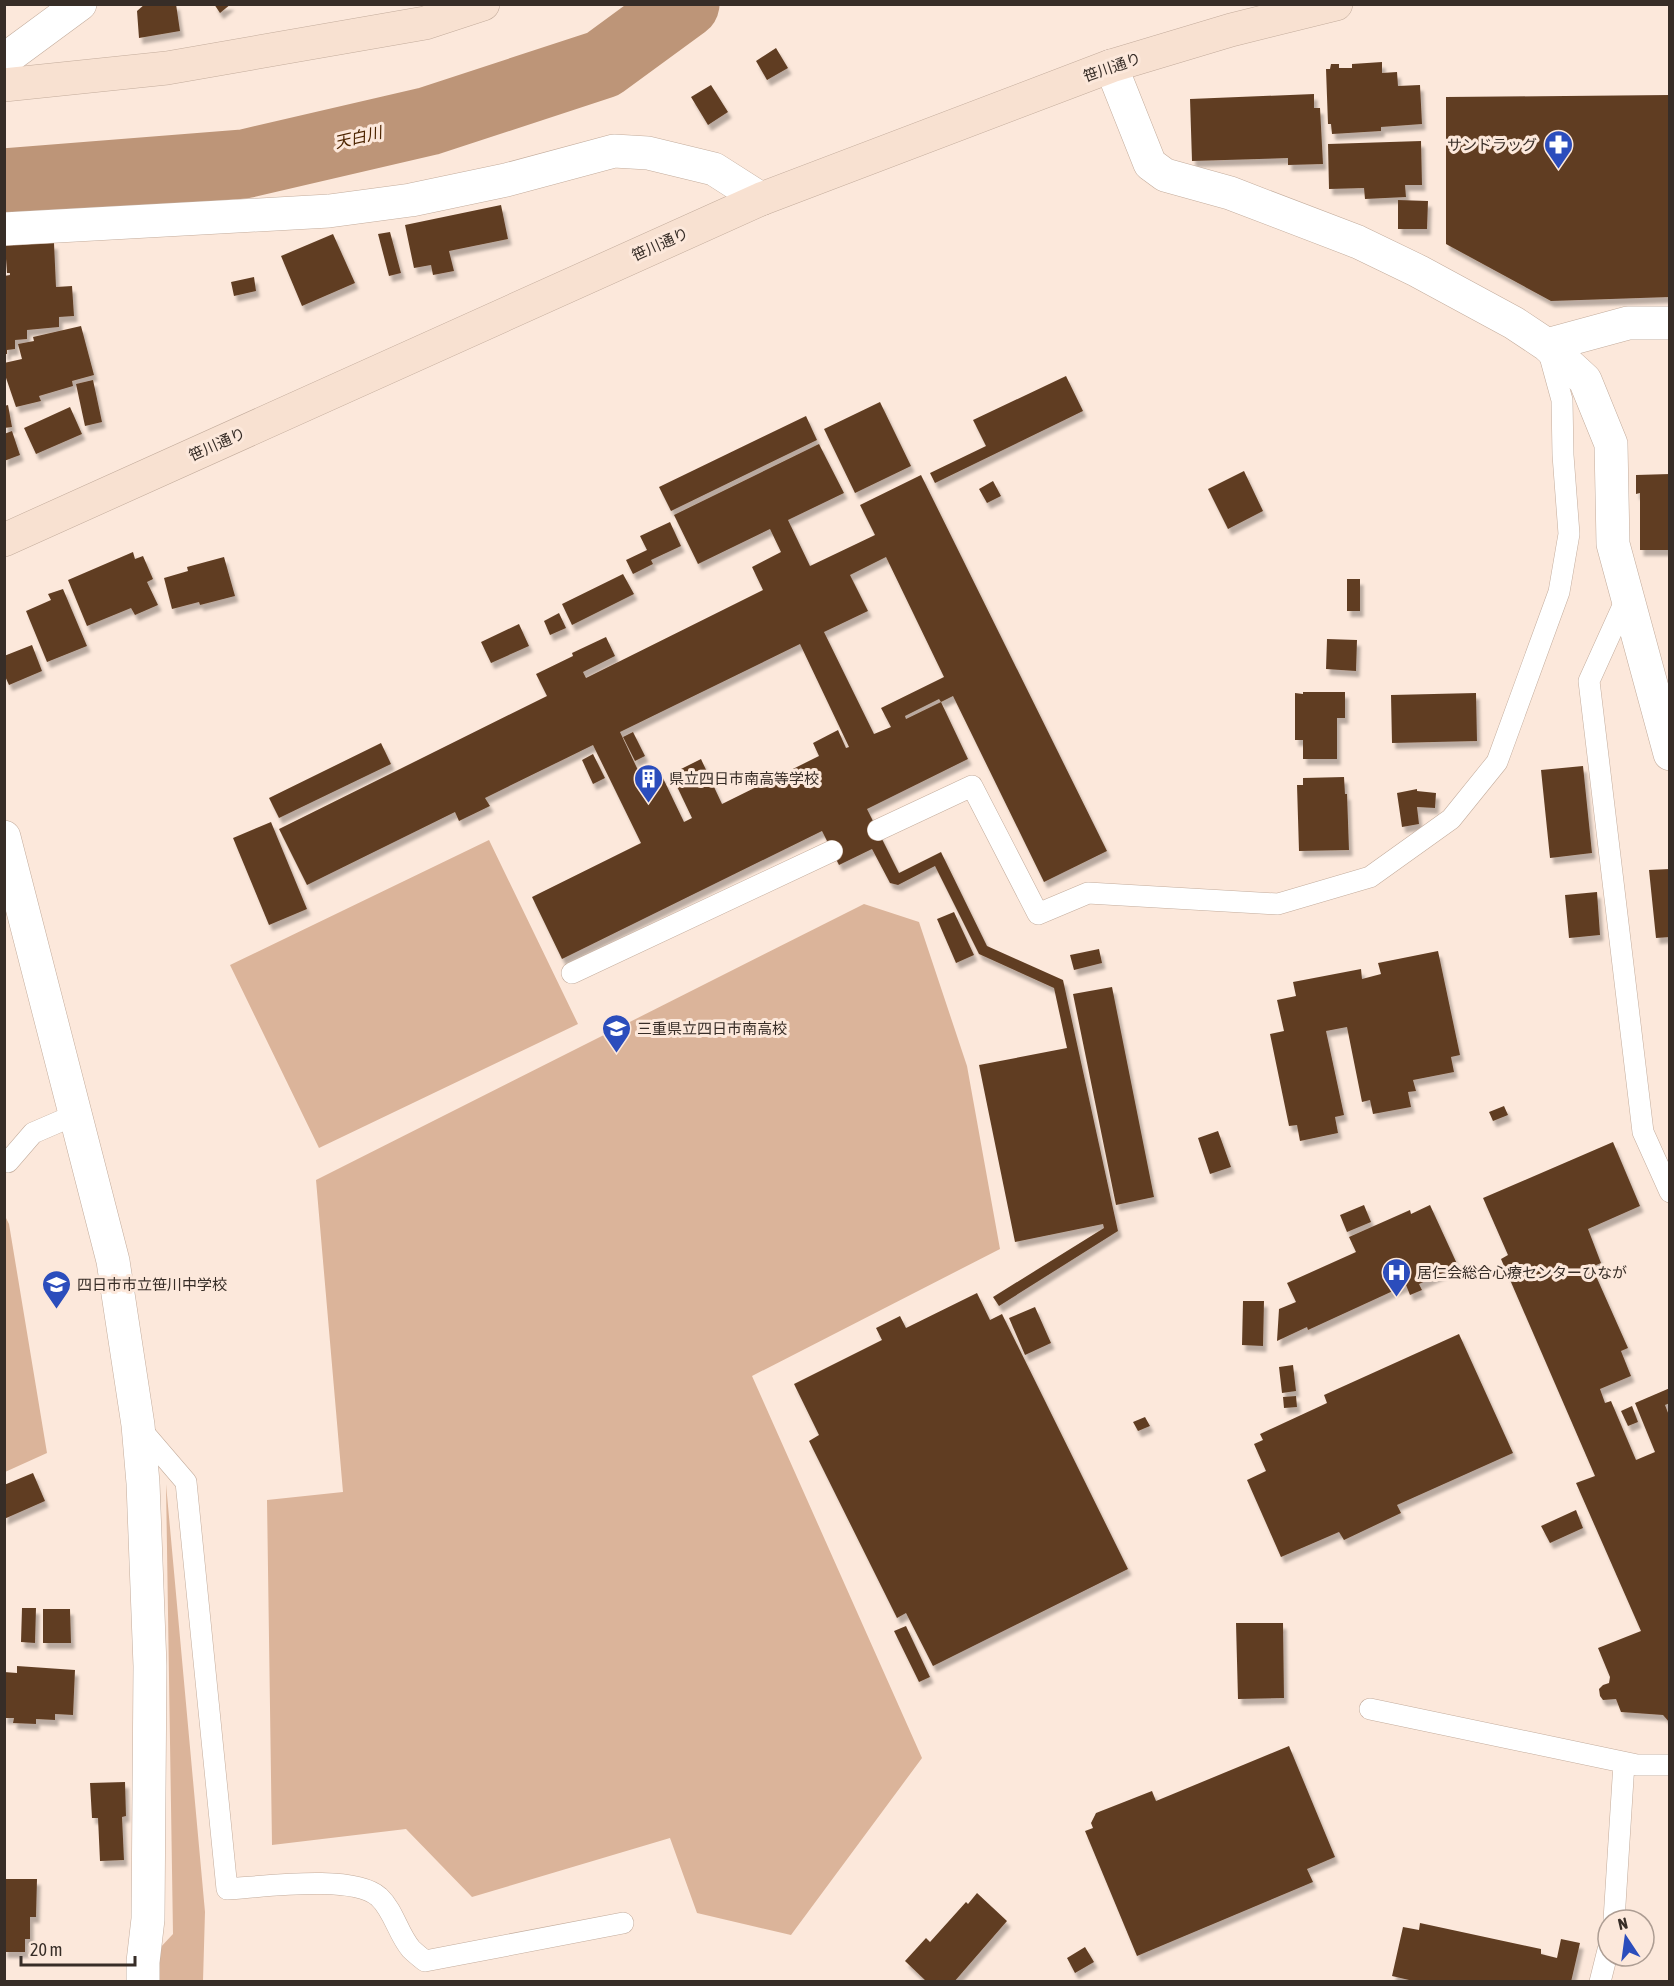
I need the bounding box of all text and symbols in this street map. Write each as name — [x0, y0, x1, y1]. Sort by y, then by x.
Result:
street label: 笹川通り — [1081, 49, 1143, 85]
water label: 天白川 — [333, 122, 385, 151]
pharmacy icon: サンドラッグ — [1542, 128, 1574, 170]
place label: サンドラッグ — [1447, 136, 1537, 153]
street label: 笹川通り — [629, 224, 691, 264]
street label: 笹川通り — [186, 424, 248, 464]
building icon: 県立四日市南高等学校 — [632, 762, 664, 804]
place label: 県立四日市南高等学校 — [669, 770, 819, 787]
school or university icon: 三重県立四日市南高校 — [600, 1012, 632, 1054]
place label: 三重県立四日市南高校 — [637, 1020, 787, 1037]
hospital icon: 居仁会総合心療センターひなが — [1380, 1256, 1412, 1298]
place label: 居仁会総合心療センターひなが — [1417, 1264, 1627, 1281]
school or university icon: 四日市市立笹川中学校 — [40, 1268, 72, 1310]
place label: 四日市市立笹川中学校 — [77, 1276, 227, 1293]
north arrow — [1596, 1908, 1656, 1968]
text: N — [1616, 1914, 1629, 1933]
scale bar — [21, 1929, 135, 1967]
text: 20 m — [30, 1939, 62, 1960]

